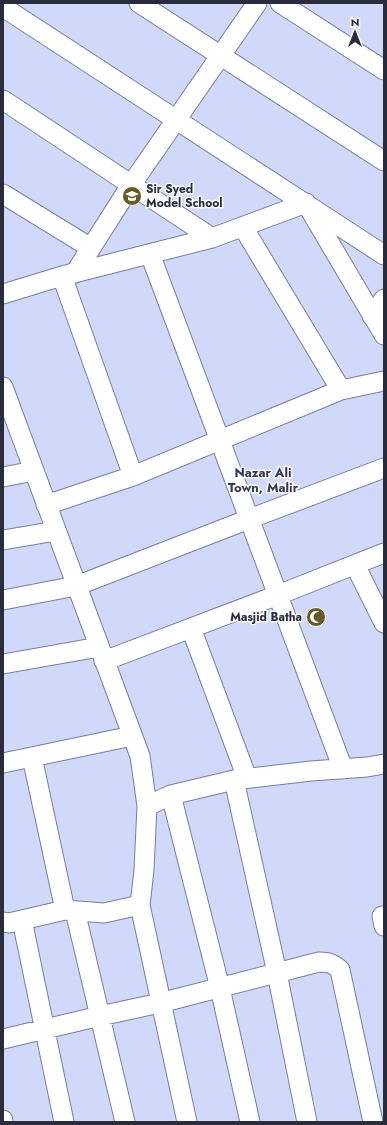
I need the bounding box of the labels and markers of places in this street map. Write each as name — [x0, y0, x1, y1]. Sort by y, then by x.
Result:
place label: Sir Syed Model School — [146, 180, 223, 212]
school or university icon: Sir Syed Model School — [121, 185, 143, 207]
mosque icon: Masjid Batha — [305, 606, 327, 628]
place label: Masjid Batha — [230, 608, 302, 626]

